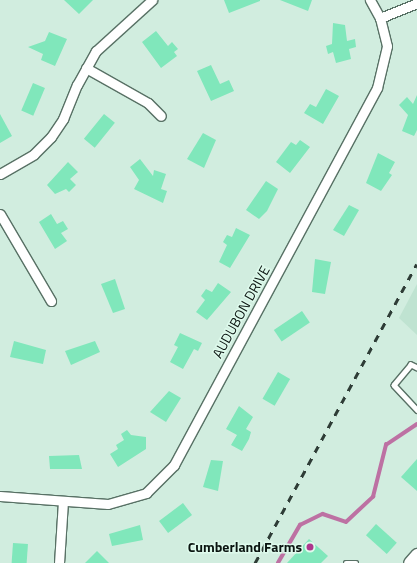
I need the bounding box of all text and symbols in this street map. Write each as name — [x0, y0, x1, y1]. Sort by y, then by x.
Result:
street label: AUDUBON DRIVE — [209, 263, 273, 361]
place label: Cumberland Farms — [188, 539, 302, 555]
marker: Cumberland Farms — [305, 542, 315, 552]

